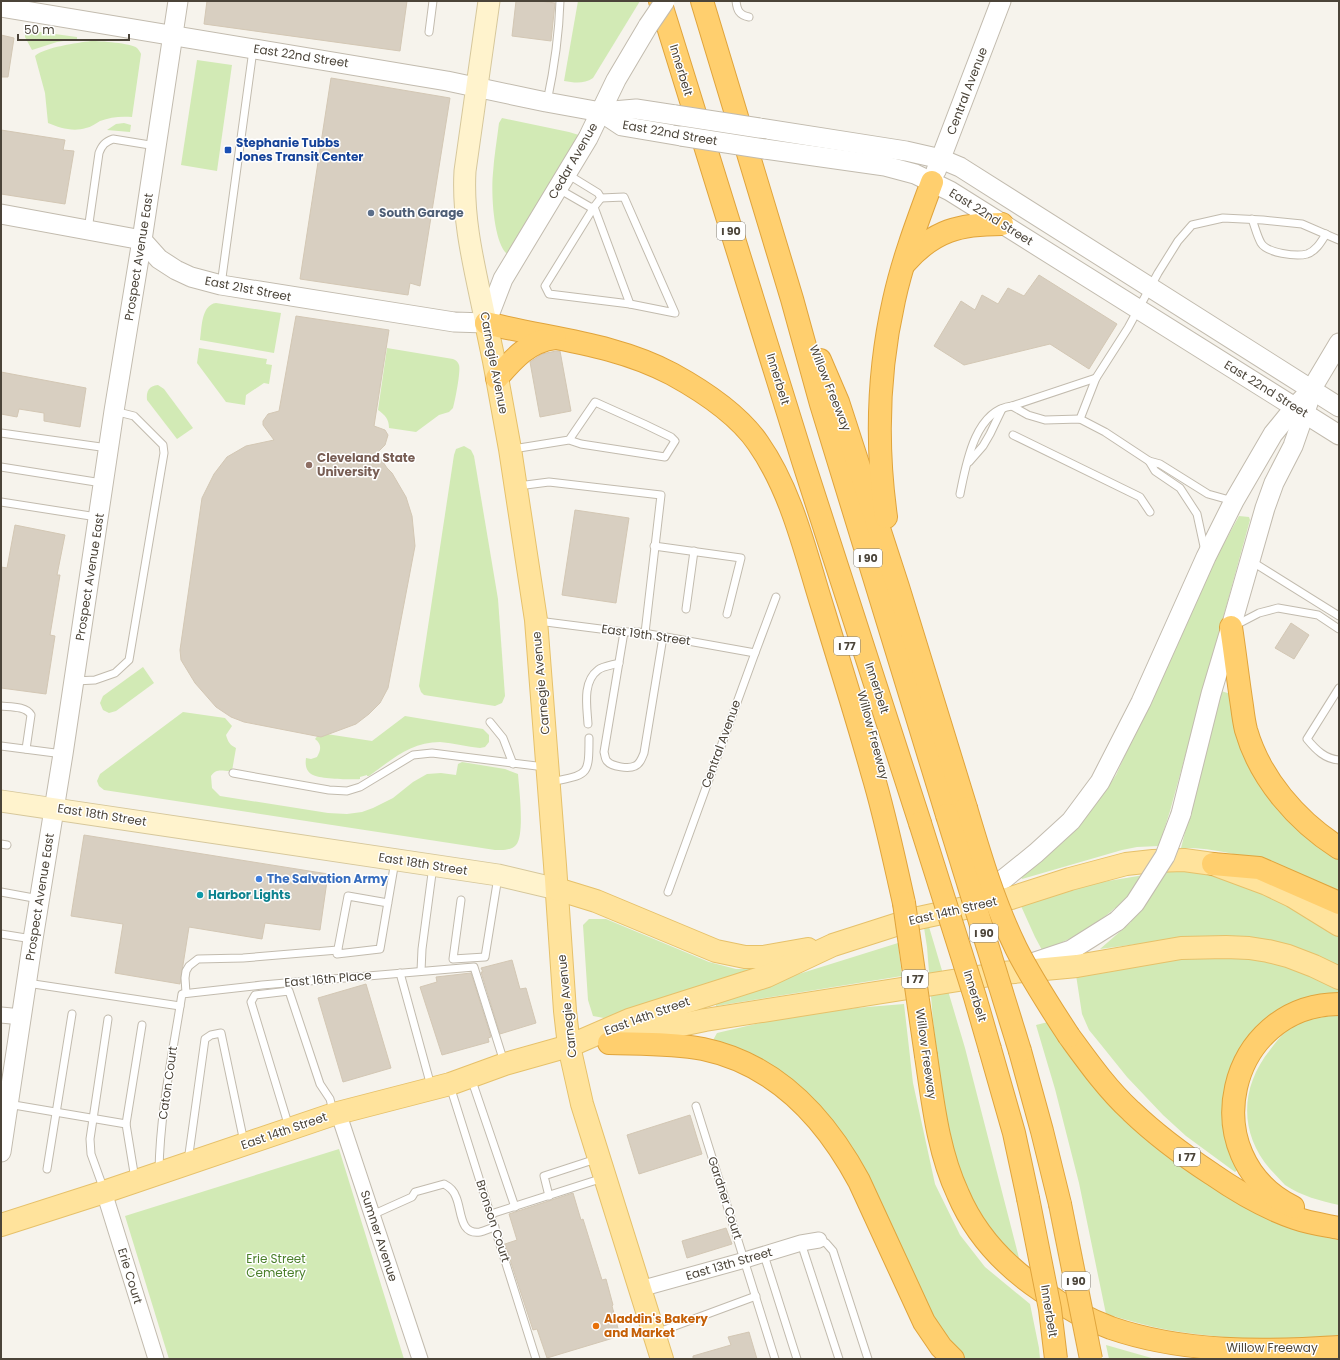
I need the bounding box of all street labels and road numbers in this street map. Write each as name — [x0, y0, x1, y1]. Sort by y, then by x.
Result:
street label: East 22nd Street — [252, 40, 350, 71]
street label: Innerbelt — [666, 42, 697, 98]
street label: Central Avenue — [942, 45, 991, 137]
street label: East 22nd Street — [621, 116, 719, 149]
street label: Cedar Avenue — [544, 119, 601, 202]
street label: East 22nd Street — [946, 184, 1036, 249]
street label: Prospect Avenue East — [120, 192, 157, 322]
road number: I 90 — [717, 222, 745, 240]
street label: East 21st Street — [203, 272, 293, 305]
street label: Carnegie Avenue — [476, 310, 513, 415]
street label: Willow Freeway — [805, 342, 856, 434]
street label: Innerbelt — [763, 351, 794, 407]
street label: East 22nd Street — [1221, 356, 1311, 421]
street label: Prospect Avenue East — [71, 512, 108, 642]
road number: I 90 — [854, 549, 882, 567]
street label: East 19th Street — [600, 620, 692, 649]
street label: Carnegie Avenue — [528, 631, 553, 735]
road number: I 77 — [834, 637, 860, 655]
street label: Innerbelt — [861, 660, 894, 716]
street label: Willow Freeway — [853, 689, 894, 781]
street label: Central Avenue — [697, 697, 744, 790]
street label: East 18th Street — [56, 799, 148, 830]
street label: Prospect Avenue East — [21, 832, 58, 962]
street label: East 18th Street — [377, 848, 469, 879]
street label: East 14th Street — [907, 892, 999, 929]
road number: I 90 — [970, 924, 998, 942]
street label: Carnegie Avenue — [553, 954, 580, 1059]
street label: East 16th Place — [284, 966, 372, 991]
street label: Innerbelt — [960, 968, 991, 1024]
road number: I 77 — [902, 970, 928, 988]
street label: East 14th Street — [602, 992, 692, 1039]
street label: Willow Freeway — [912, 1007, 941, 1101]
street label: Caton Court — [154, 1045, 181, 1121]
street label: East 14th Street — [239, 1108, 329, 1153]
road number: I 77 — [1174, 1148, 1200, 1166]
street label: Gardner Court — [704, 1154, 747, 1242]
street label: Bronson Court — [472, 1178, 515, 1264]
street label: Sumner Avenue — [357, 1188, 402, 1284]
street label: East 13th Street — [684, 1243, 774, 1284]
street label: Erie Court — [114, 1246, 147, 1306]
road number: I 90 — [1062, 1272, 1090, 1290]
street label: Innerbelt — [1037, 1283, 1062, 1338]
street label: Willow Freeway — [1226, 1339, 1318, 1356]

